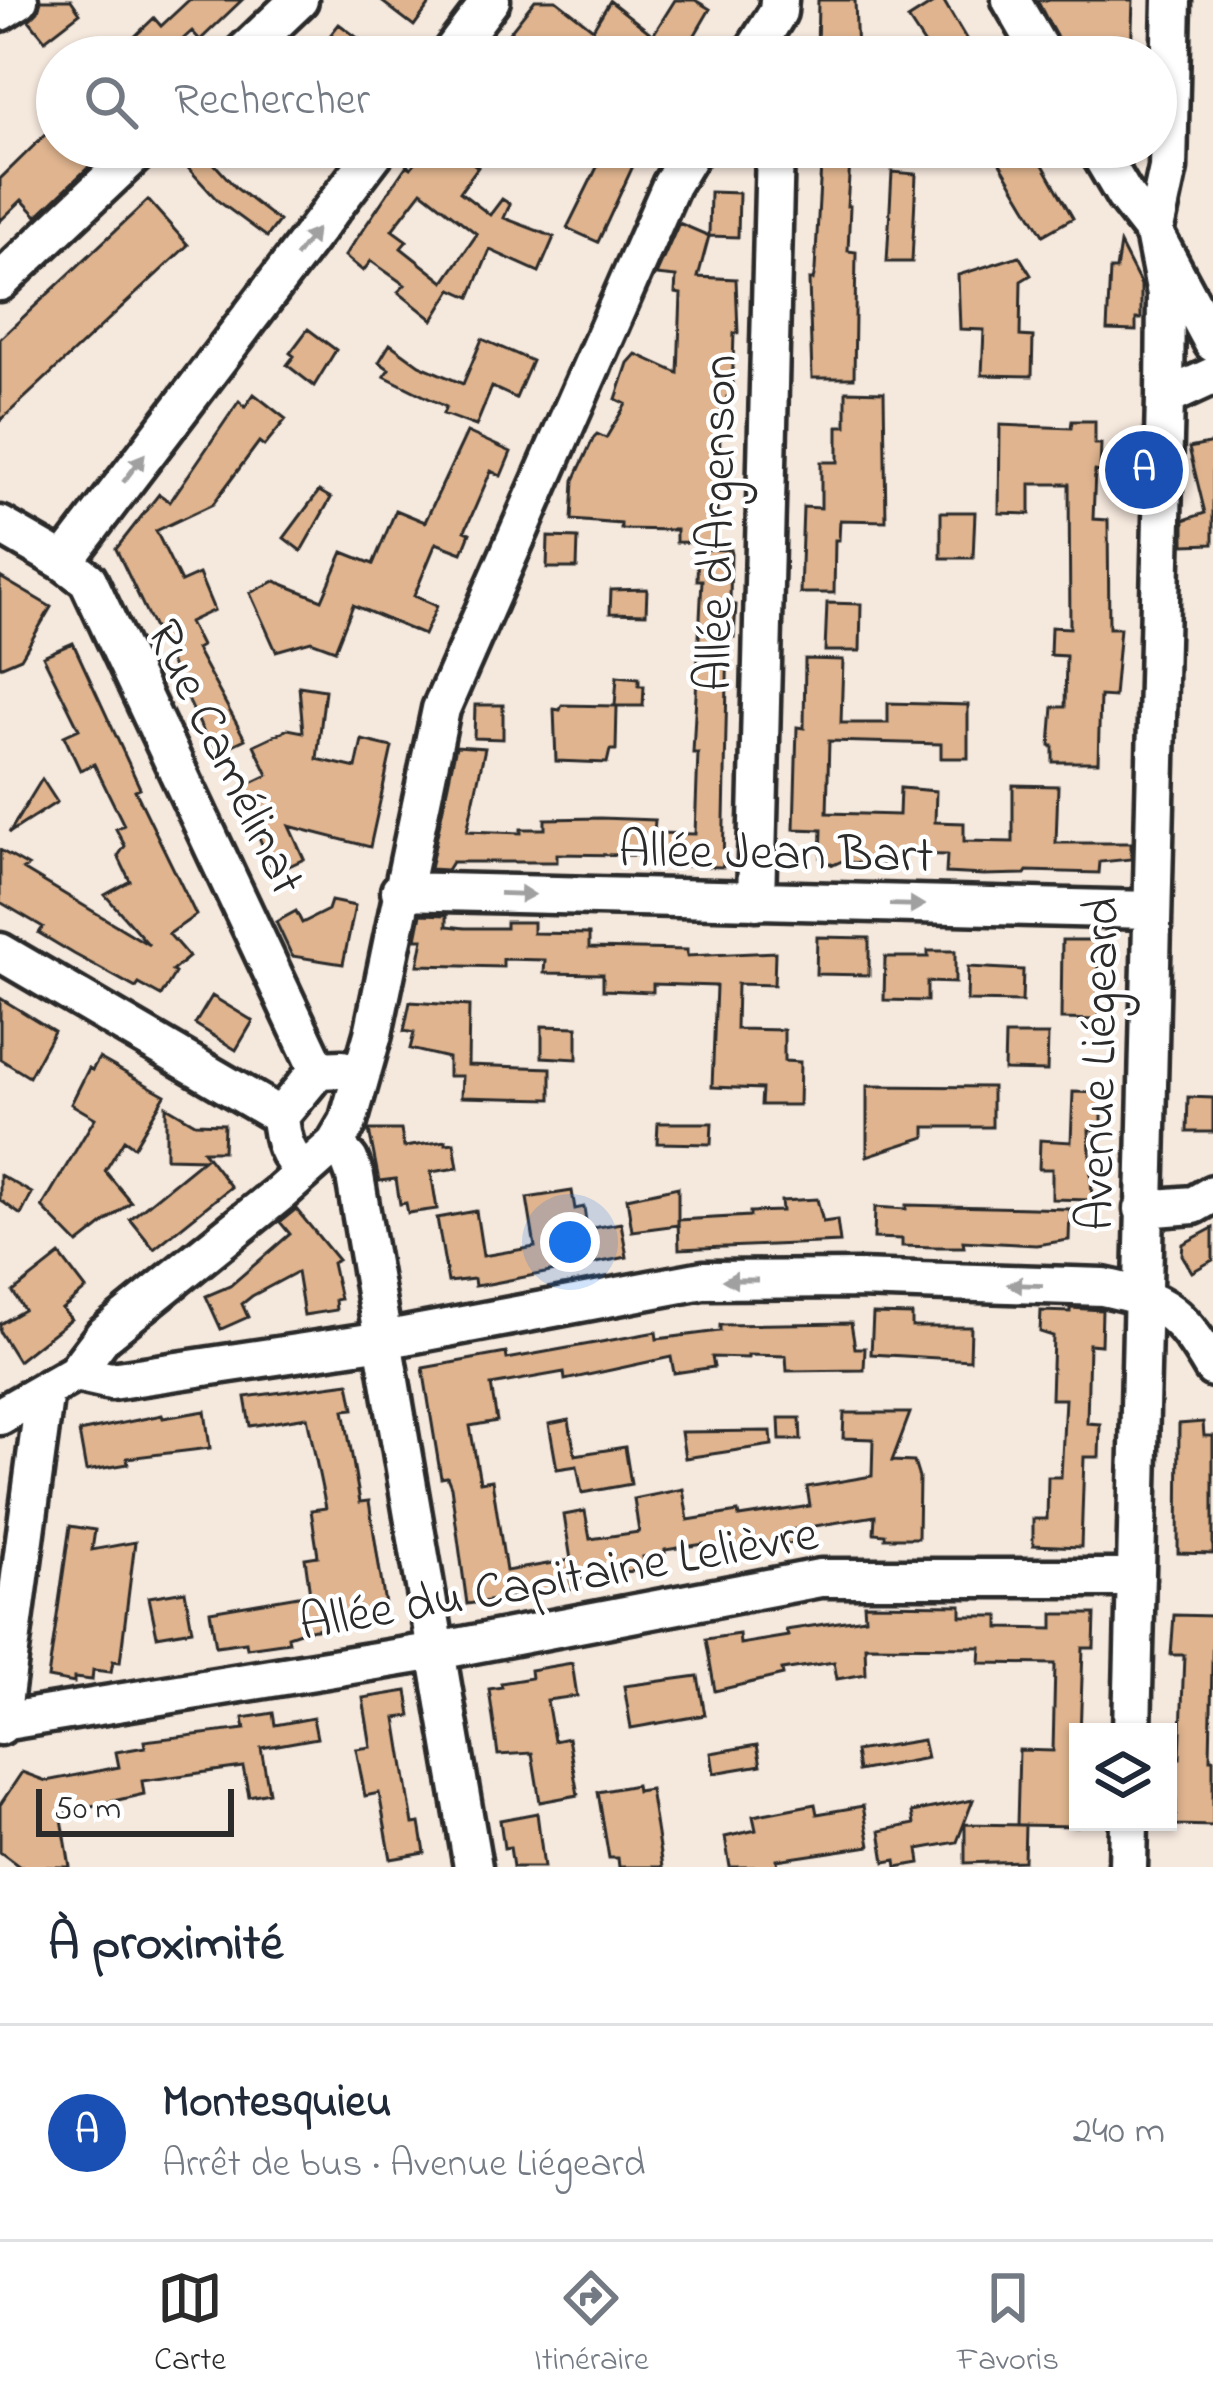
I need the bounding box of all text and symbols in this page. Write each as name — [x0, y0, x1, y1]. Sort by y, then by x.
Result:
search box — [36, 36, 1177, 168]
icon: search — [78, 69, 144, 135]
text: Rechercher — [174, 69, 370, 135]
one-way arrow — [293, 228, 317, 259]
street label: Allée d'Argenson — [679, 354, 760, 692]
pin: A — [1105, 425, 1183, 515]
one-way arrow — [121, 452, 146, 484]
street label: Rue Camélinat — [124, 608, 322, 909]
street label: Allée Jean Bart — [618, 815, 934, 896]
one-way arrow — [499, 885, 537, 904]
one-way arrow — [889, 895, 927, 914]
street label: Avenue Liégeard — [1061, 896, 1142, 1232]
your location — [540, 1212, 600, 1272]
one-way arrow — [720, 1270, 758, 1290]
one-way arrow — [1005, 1275, 1043, 1294]
street label: Allée du Capitaine Lelièvre — [294, 1499, 824, 1664]
map controls — [1069, 1723, 1177, 1831]
button: layers — [1069, 1723, 1177, 1831]
scale bar — [36, 1783, 234, 1836]
text: 50 m — [54, 1786, 121, 1834]
text: À proximité — [48, 1908, 283, 1983]
text: Montesquieu — [162, 2071, 391, 2137]
text: A — [75, 2104, 99, 2161]
text: 240 m — [1073, 2104, 1165, 2161]
text: Arrêt de bus · Avenue Liégeard — [162, 2137, 645, 2194]
tab: Carte — [154, 2265, 226, 2385]
tab: Itinéraire — [534, 2265, 649, 2385]
tab: Favoris — [957, 2265, 1059, 2385]

